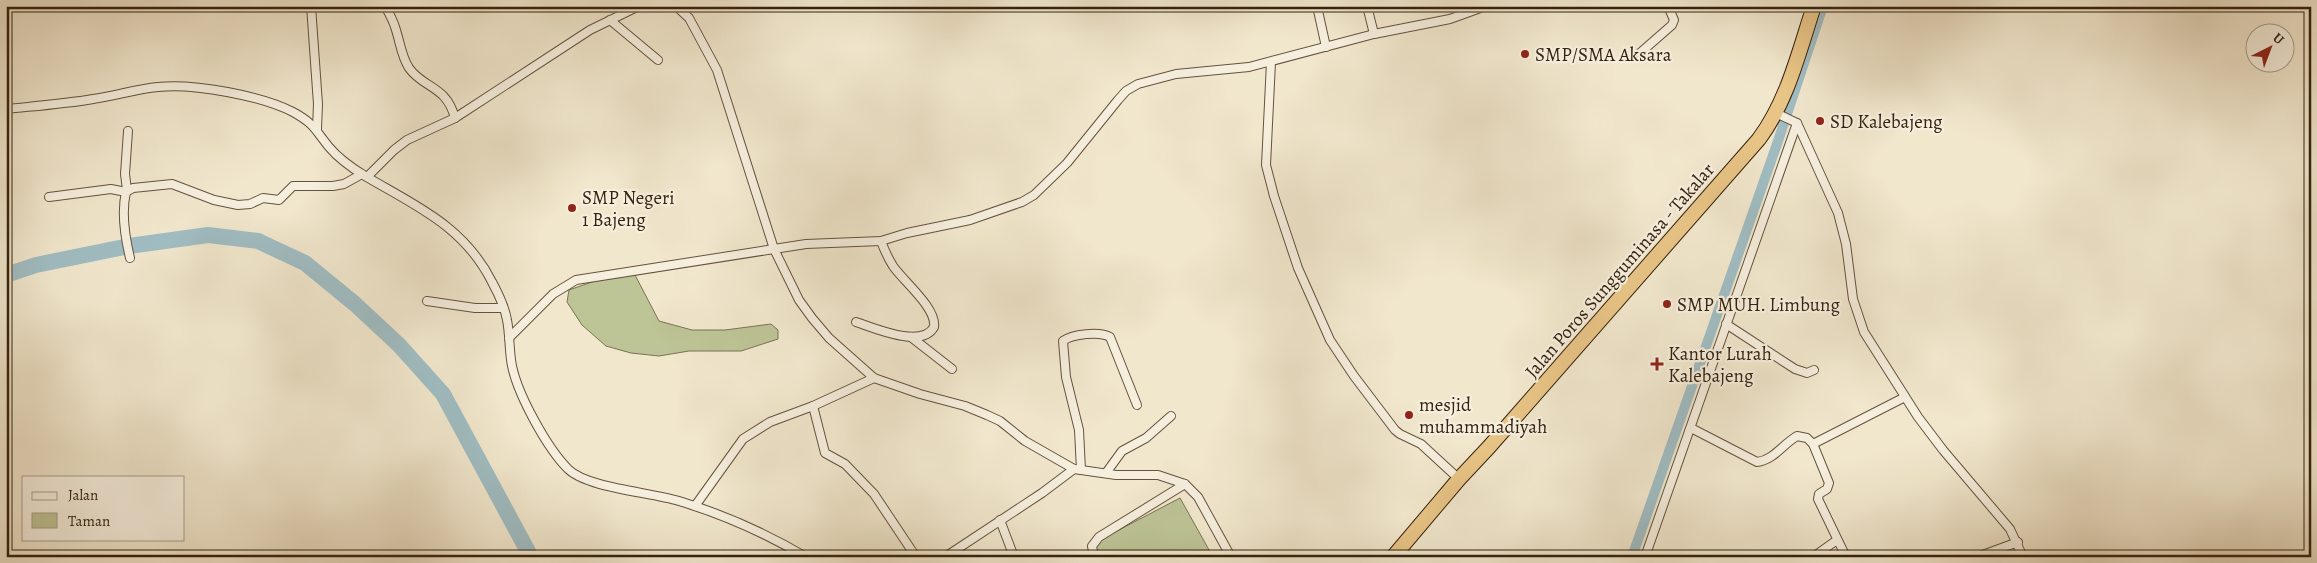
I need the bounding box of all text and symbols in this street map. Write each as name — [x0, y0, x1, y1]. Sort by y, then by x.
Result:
north arrow — [2244, 22, 2294, 72]
text: U — [2269, 29, 2288, 49]
place label: SMP/SMA Aksara — [1535, 42, 1672, 68]
marker: SMP/SMA Aksara — [1519, 48, 1531, 60]
place label: SD Kalebajeng — [1830, 109, 1943, 135]
marker: SD Kalebajeng — [1814, 115, 1826, 127]
street label: Jalan Poros Sungguminasa - Takalar — [1519, 158, 1720, 384]
place label: SMP Negeri 1 Bajeng — [582, 185, 675, 233]
marker: SMP Negeri 1 Bajeng — [566, 202, 578, 214]
place label: SMP MUH. Limbung — [1677, 292, 1841, 318]
marker: SMP MUH. Limbung — [1661, 298, 1673, 310]
place label: Kantor Lurah Kalebajeng — [1668, 341, 1772, 389]
marker: Kantor Lurah Kalebajeng — [1650, 357, 1664, 371]
place label: mesjid muhammadiyah — [1419, 392, 1547, 440]
marker: mesjid muhammadiyah — [1403, 409, 1415, 421]
legend — [22, 476, 185, 540]
text: Jalan — [68, 485, 98, 505]
text: Taman — [68, 511, 110, 531]

